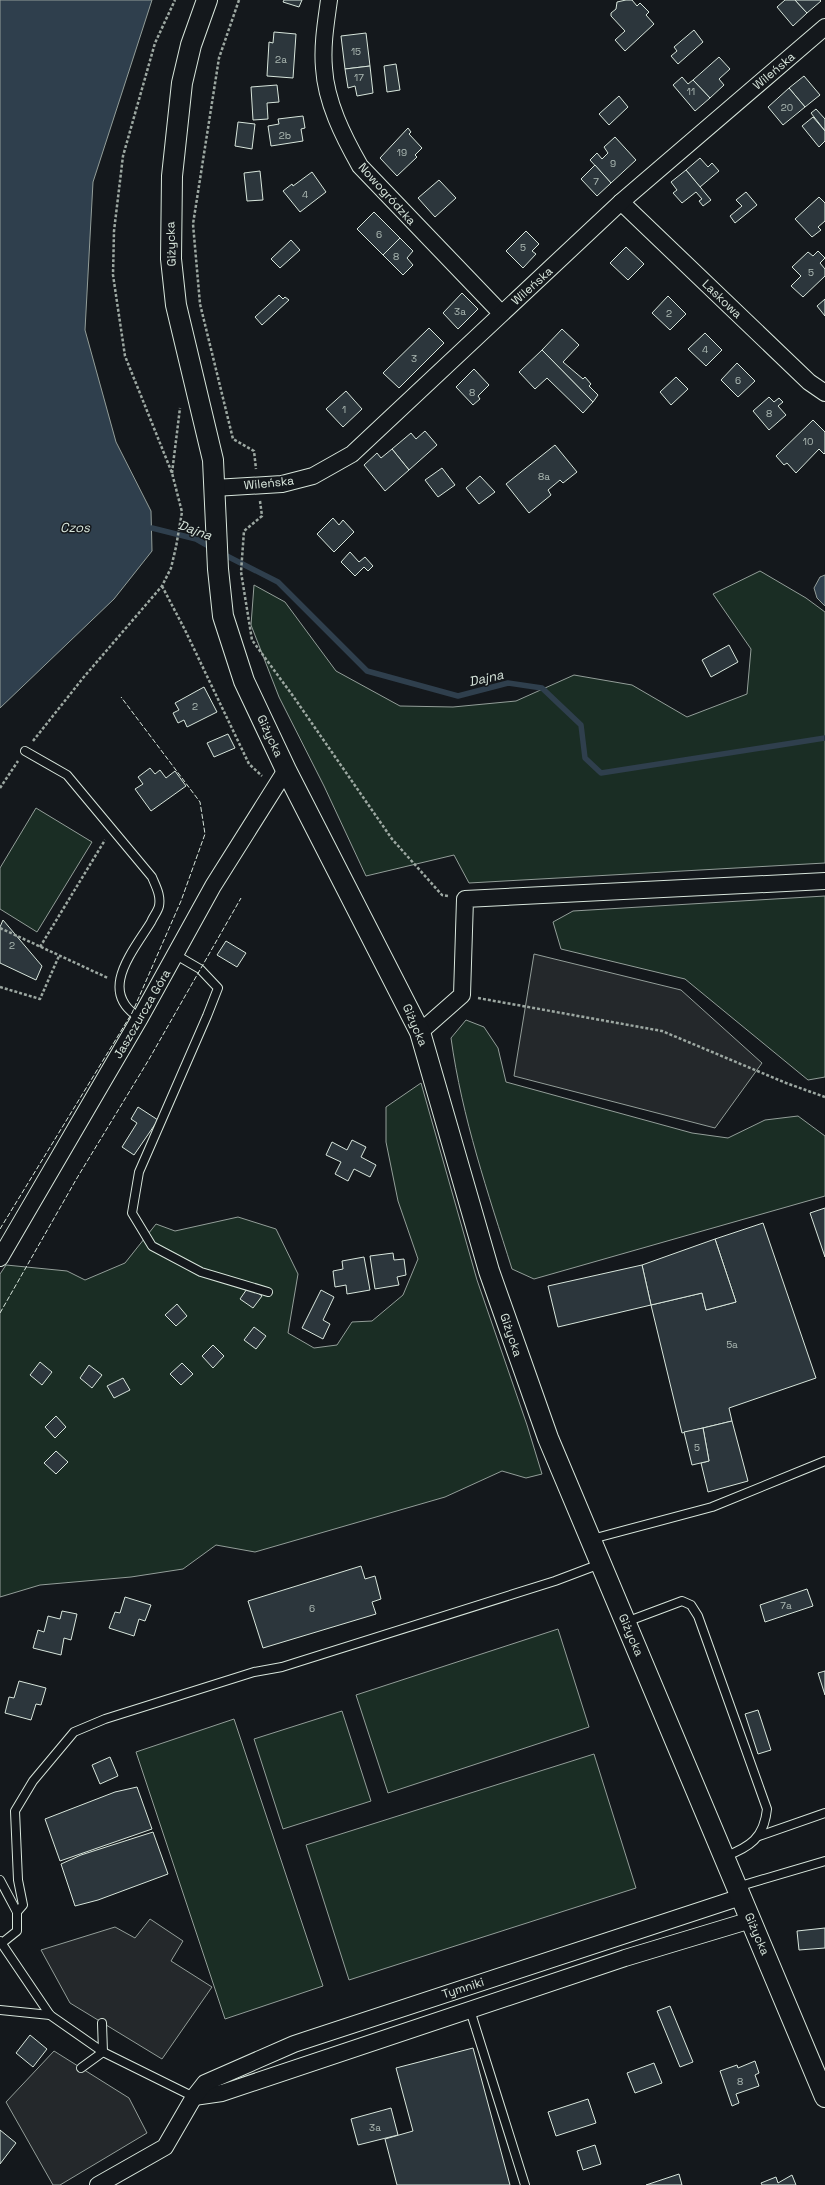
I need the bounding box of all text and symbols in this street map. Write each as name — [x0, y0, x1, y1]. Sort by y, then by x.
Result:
house number: 15 — [351, 45, 361, 58]
street label: Wileńska — [750, 49, 799, 93]
house number: 2a — [275, 53, 287, 66]
house number: 17 — [354, 71, 364, 84]
house number: 11 — [687, 85, 695, 98]
house number: 20 — [781, 101, 793, 114]
house number: 2b — [279, 129, 291, 142]
house number: 19 — [397, 146, 407, 159]
house number: 9 — [610, 157, 616, 170]
street label: Nowogródzka — [355, 159, 419, 229]
house number: 7 — [593, 175, 599, 188]
house number: 4 — [302, 188, 308, 201]
street label: Giżycka — [162, 221, 180, 267]
house number: 6 — [376, 228, 382, 241]
house number: 5 — [520, 241, 526, 254]
house number: 8 — [393, 250, 399, 263]
street label: Wileńska — [508, 263, 556, 309]
house number: 5 — [808, 266, 814, 279]
street label: Laskowa — [699, 276, 745, 322]
house number: 3a — [454, 305, 466, 318]
house number: 2 — [666, 307, 672, 320]
house number: 4 — [702, 343, 708, 356]
house number: 3 — [411, 352, 417, 365]
house number: 6 — [735, 374, 741, 387]
house number: 8 — [469, 386, 475, 399]
house number: 1 — [342, 403, 346, 416]
house number: 8 — [766, 407, 772, 420]
house number: 10 — [803, 435, 813, 448]
house number: 8a — [538, 470, 550, 483]
street label: Wileńska — [243, 472, 295, 494]
water label: Dajna — [176, 516, 215, 544]
water label: Czos — [60, 519, 91, 536]
water label: Dajna — [467, 666, 505, 690]
house number: 2 — [192, 700, 198, 713]
street label: Giżycka — [253, 712, 287, 760]
house number: 2 — [9, 939, 15, 952]
street label: Jaszczurcza Góra — [110, 966, 174, 1062]
street label: Giżycka — [399, 1001, 431, 1049]
street label: Giżycka — [496, 1311, 526, 1359]
house number: 5a — [726, 1338, 738, 1351]
house number: 5 — [694, 1441, 700, 1454]
house number: 7a — [780, 1599, 792, 1612]
house number: 6 — [309, 1602, 315, 1615]
street label: Giżycka — [615, 1611, 647, 1659]
street label: Giżycka — [741, 1910, 773, 1958]
street label: Tymniki — [440, 1974, 486, 2002]
house number: 8 — [737, 2075, 743, 2088]
house number: 3a — [369, 2121, 381, 2134]

